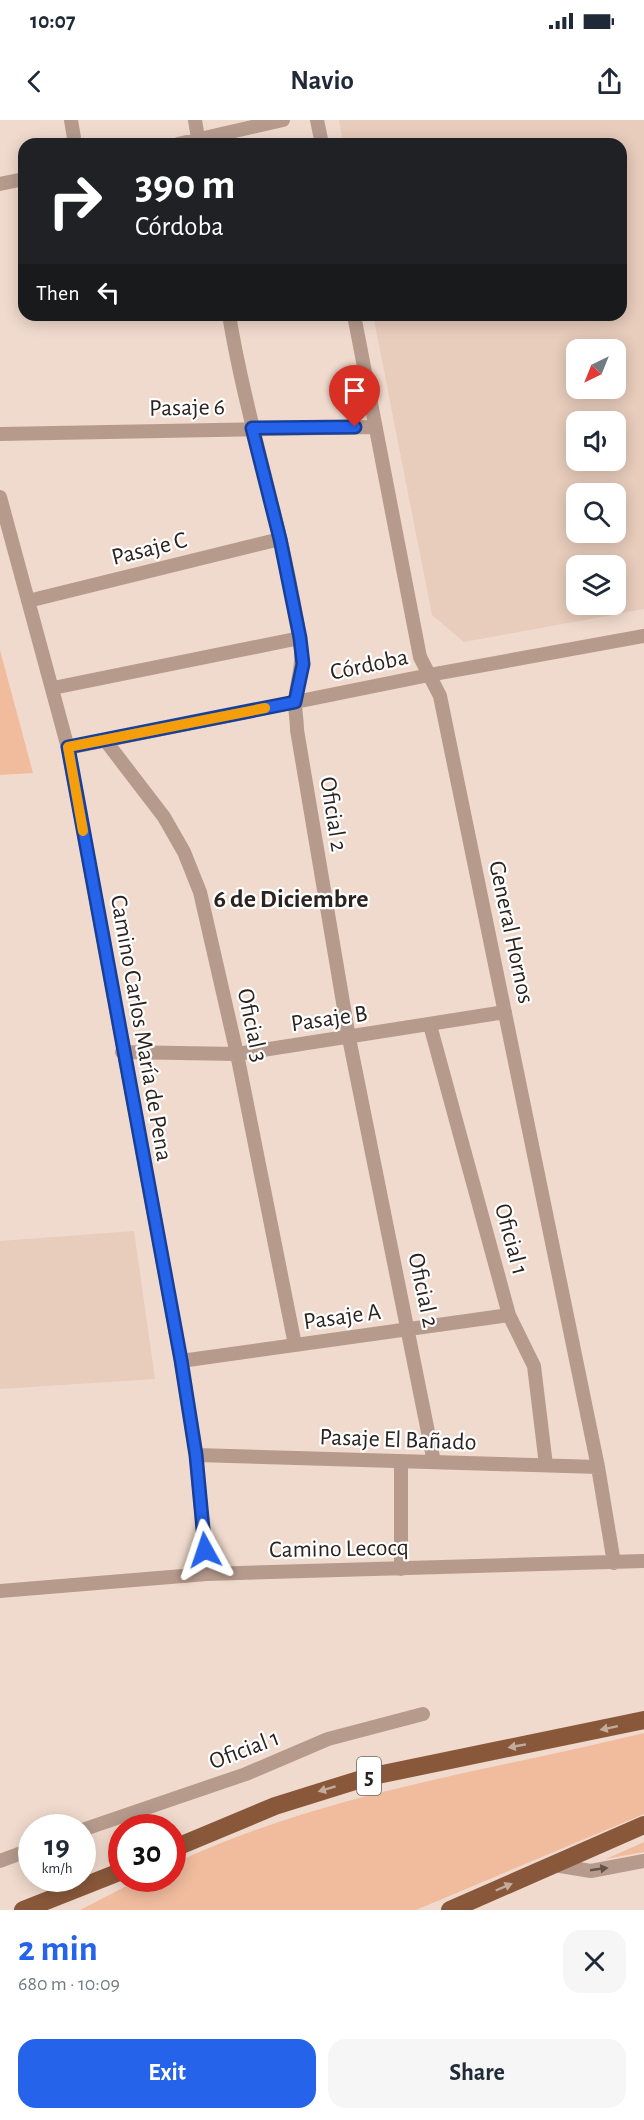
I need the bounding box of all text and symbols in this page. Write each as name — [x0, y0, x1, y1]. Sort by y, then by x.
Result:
text: 10:07 — [30, 10, 75, 32]
icon: back — [18, 65, 51, 98]
icon: share — [593, 65, 626, 98]
text: Navio — [290, 67, 354, 94]
icon: right — [36, 162, 114, 240]
text: 390 m — [135, 164, 236, 206]
text: Córdoba — [135, 213, 224, 240]
icon: left — [92, 276, 125, 309]
text: Then — [36, 282, 80, 304]
north arrow — [566, 339, 626, 399]
map controls — [566, 339, 626, 615]
pin — [329, 365, 380, 427]
icon: arrive — [338, 374, 371, 407]
street label: Pasaje 6 — [149, 395, 225, 421]
button: sound — [566, 411, 626, 471]
button: search — [566, 483, 626, 543]
street label: Pasaje C — [109, 528, 189, 570]
button: layers — [566, 555, 626, 615]
street label: Córdoba — [328, 645, 410, 685]
street label: Oficial 2 — [315, 775, 351, 853]
street label: General Hornos — [484, 859, 538, 1006]
district label: 6 de Diciembre — [214, 886, 369, 912]
street label: Camino Carlos María de Pena — [106, 893, 176, 1163]
street label: Oficial 3 — [233, 986, 272, 1064]
street label: Pasaje B — [289, 1002, 369, 1036]
street label: Oficial 1 — [490, 1201, 532, 1278]
street label: Oficial 2 — [403, 1251, 443, 1330]
street label: Pasaje A — [302, 1300, 383, 1334]
street label: Pasaje El Bañado — [319, 1425, 477, 1455]
position arrow — [173, 1518, 237, 1582]
street label: Camino Lecocq — [269, 1536, 409, 1562]
one-way arrow — [600, 1724, 619, 1734]
street label: Oficial 1 — [206, 1726, 283, 1774]
one-way arrow — [507, 1742, 526, 1751]
road number: 5 — [357, 1757, 381, 1795]
one-way arrow — [318, 1785, 336, 1794]
speed limit sign: 30 — [108, 1814, 186, 1892]
text: 19 — [44, 1831, 70, 1861]
text: km/h — [42, 1861, 72, 1876]
one-way arrow — [590, 1864, 609, 1873]
one-way arrow — [495, 1882, 513, 1891]
button: close — [563, 1930, 626, 1993]
text: 2 min — [18, 1931, 98, 1967]
text: 680 m · 10:09 — [18, 1974, 120, 1994]
button: Exit — [18, 2039, 316, 2108]
button: Share — [328, 2039, 626, 2108]

